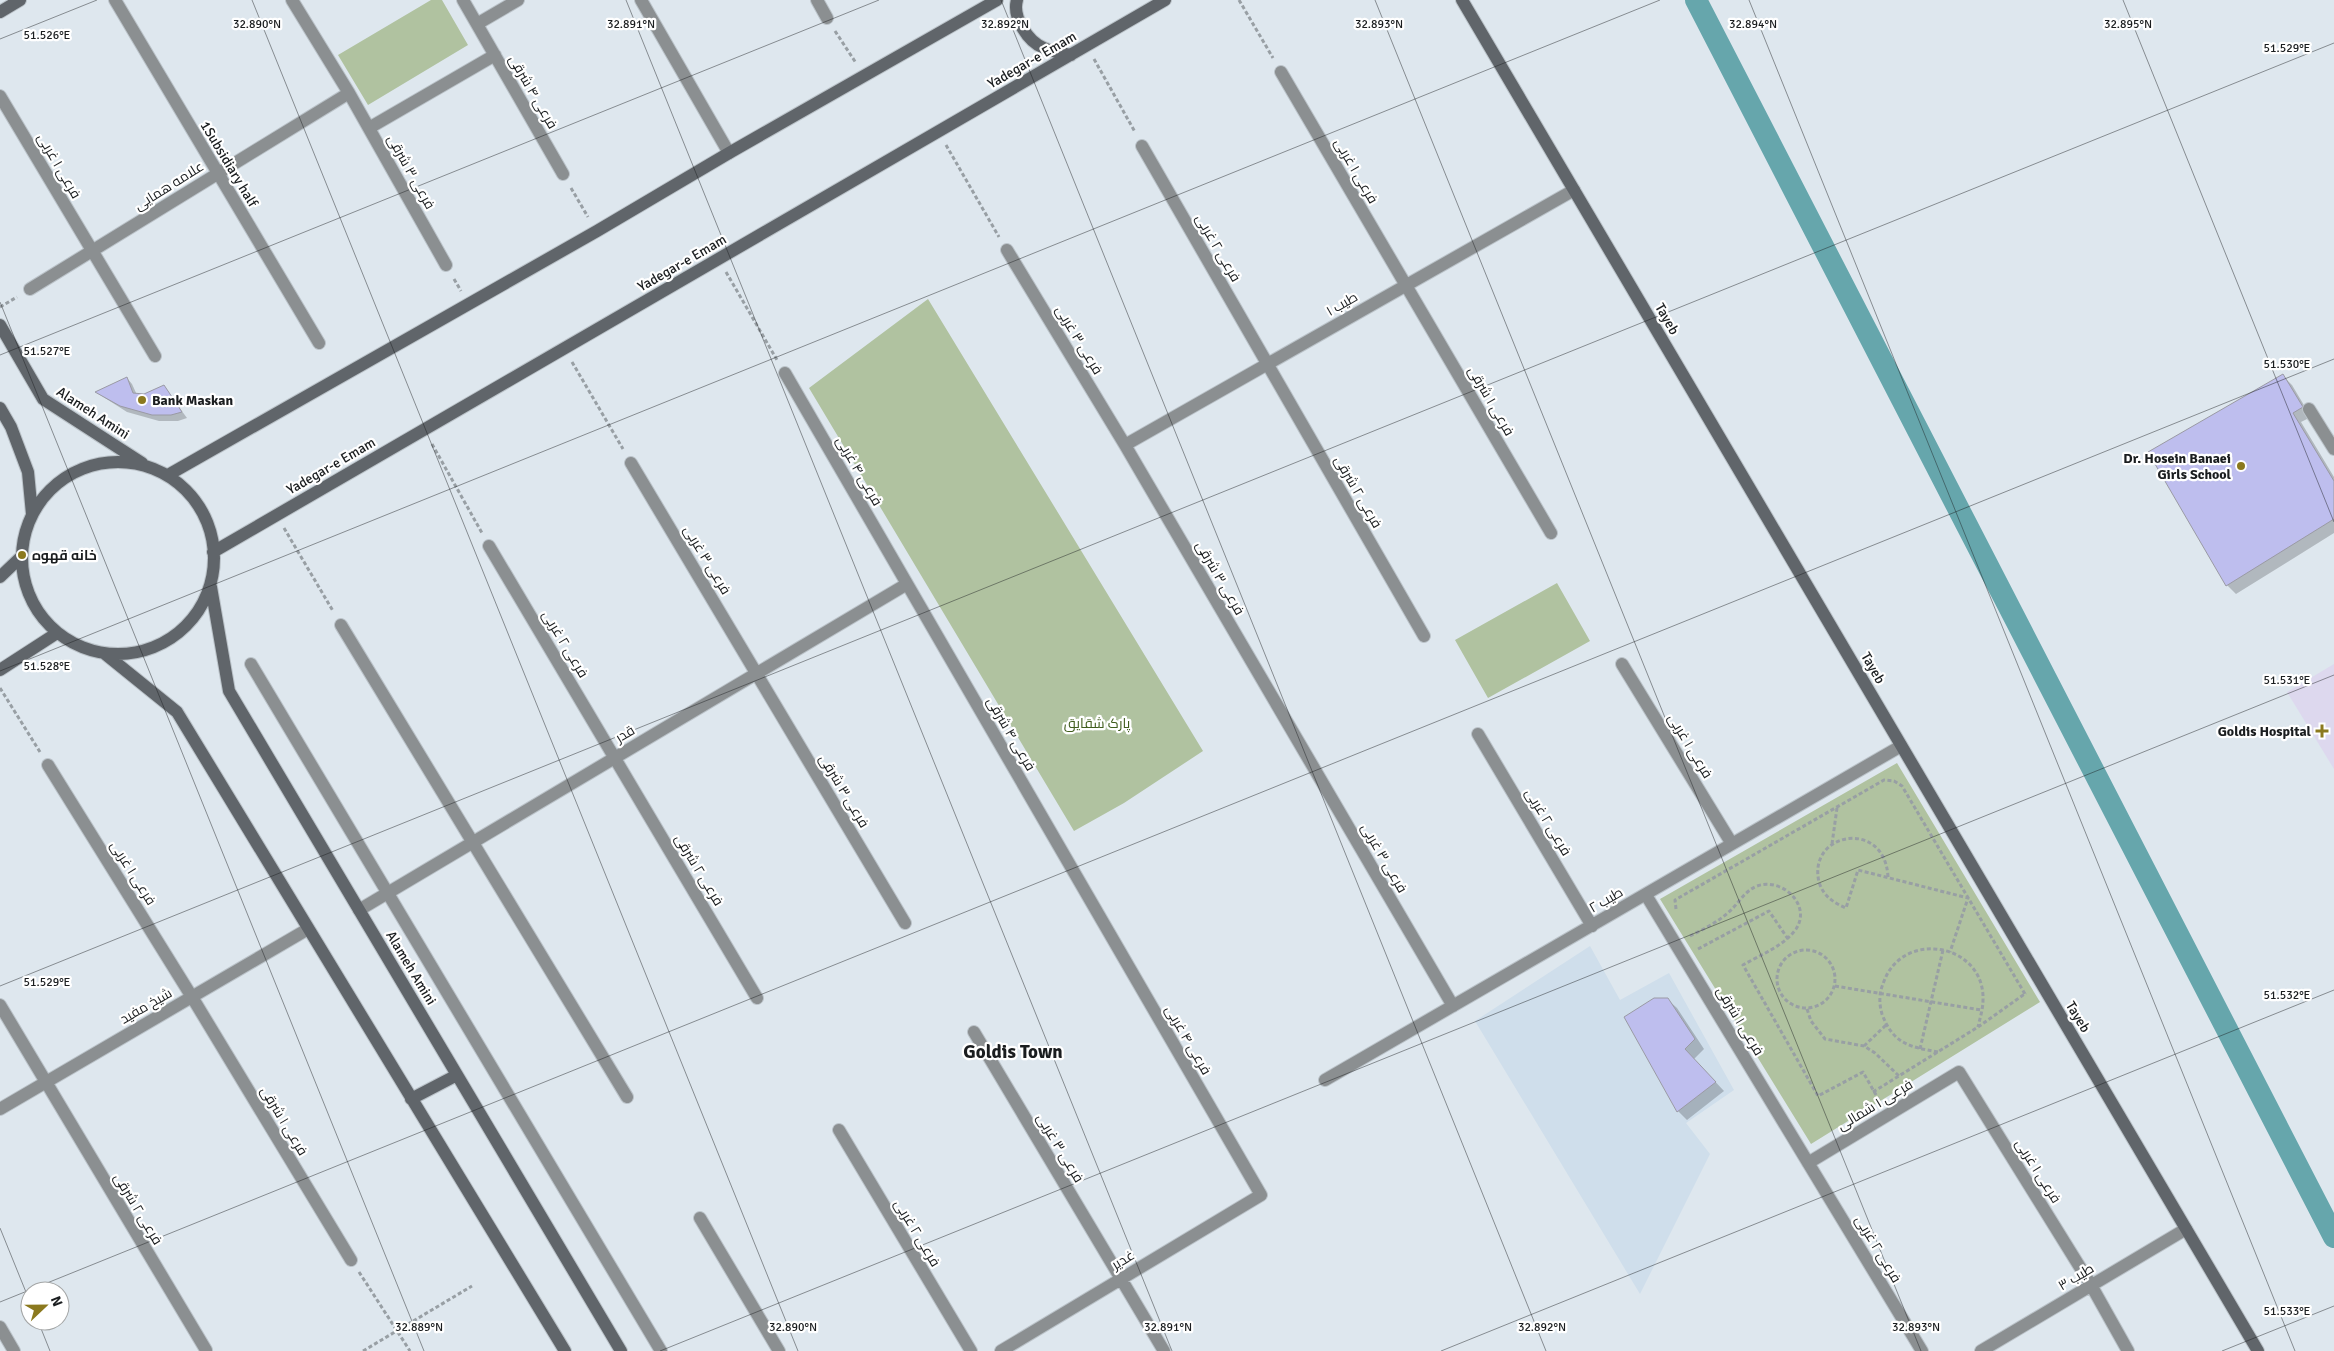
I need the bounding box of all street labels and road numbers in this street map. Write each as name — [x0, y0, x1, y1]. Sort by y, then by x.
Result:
street label: Yadegar-e Emam — [985, 28, 1079, 92]
street label: فرعی ۴ شرقی — [505, 52, 561, 132]
street label: 1Subsidiary half — [197, 118, 262, 211]
street label: فرعی ۱ غربی — [34, 130, 84, 202]
street label: فرعی ۳ شرقی — [384, 132, 438, 212]
street label: فرعی ۱ غربی — [1331, 135, 1381, 207]
street label: علامه همایی — [131, 158, 207, 214]
street label: فرعی ۲ غربی — [1192, 211, 1244, 285]
street label: Yadegar-e Emam — [635, 231, 729, 295]
street label: طیب ۱ — [1323, 288, 1361, 320]
street label: Tayeb — [1651, 300, 1683, 338]
street label: فرعی ۳ غربی — [1052, 302, 1106, 378]
street label: فرعی ۱ شرقی — [1464, 363, 1518, 439]
street label: Alameh Amini — [53, 383, 133, 443]
street label: فرعی ۴ غربی — [832, 433, 886, 509]
street label: Yadegar-e Emam — [284, 434, 378, 498]
street label: فرعی ۲ شرقی — [1330, 453, 1386, 531]
street label: فرعی ۳ غربی — [680, 522, 734, 598]
street label: فرعی ۳ شرقی — [1192, 538, 1248, 618]
street label: فرعی ۲ غربی — [538, 607, 592, 681]
street label: Tayeb — [1857, 649, 1889, 687]
street label: فرعی ۴ شرقی — [983, 694, 1039, 774]
street label: فرعی ۱ غربی — [1664, 711, 1716, 781]
street label: قدر — [611, 722, 638, 747]
street label: فرعی ۳ شرقی — [815, 751, 873, 831]
street label: فرعی ۲ غربی — [1521, 785, 1575, 859]
street label: فرعی ۳ غربی — [1357, 820, 1411, 896]
street label: فرعی ۲ شرقی — [671, 831, 727, 909]
street label: فرعی ۱ غربی — [107, 838, 159, 908]
street label: طیب ۲ — [1586, 884, 1626, 916]
street label: Alameh Amini — [382, 928, 440, 1008]
street label: فرعی ۱ شرقی — [1713, 983, 1767, 1059]
street label: شیخ مفید — [117, 984, 175, 1028]
street label: Tayeb — [2062, 998, 2094, 1036]
street label: فرعی ۴ غربی — [1161, 1002, 1215, 1078]
street label: فرعی ۱ شمالی — [1834, 1076, 1916, 1134]
street label: فرعی ۱ شرقی — [257, 1083, 311, 1159]
street label: فرعی ۳ غربی — [1033, 1110, 1087, 1186]
street label: فرعی ۱ غربی — [2012, 1136, 2064, 1206]
street label: فرعی ۲ شرقی — [110, 1170, 166, 1248]
street label: فرعی ۲ غربی — [890, 1196, 944, 1270]
street label: فرعی ۲ غربی — [1851, 1212, 1905, 1286]
street label: غدیر — [1108, 1247, 1138, 1274]
street label: طیب ۳ — [2055, 1260, 2097, 1294]

